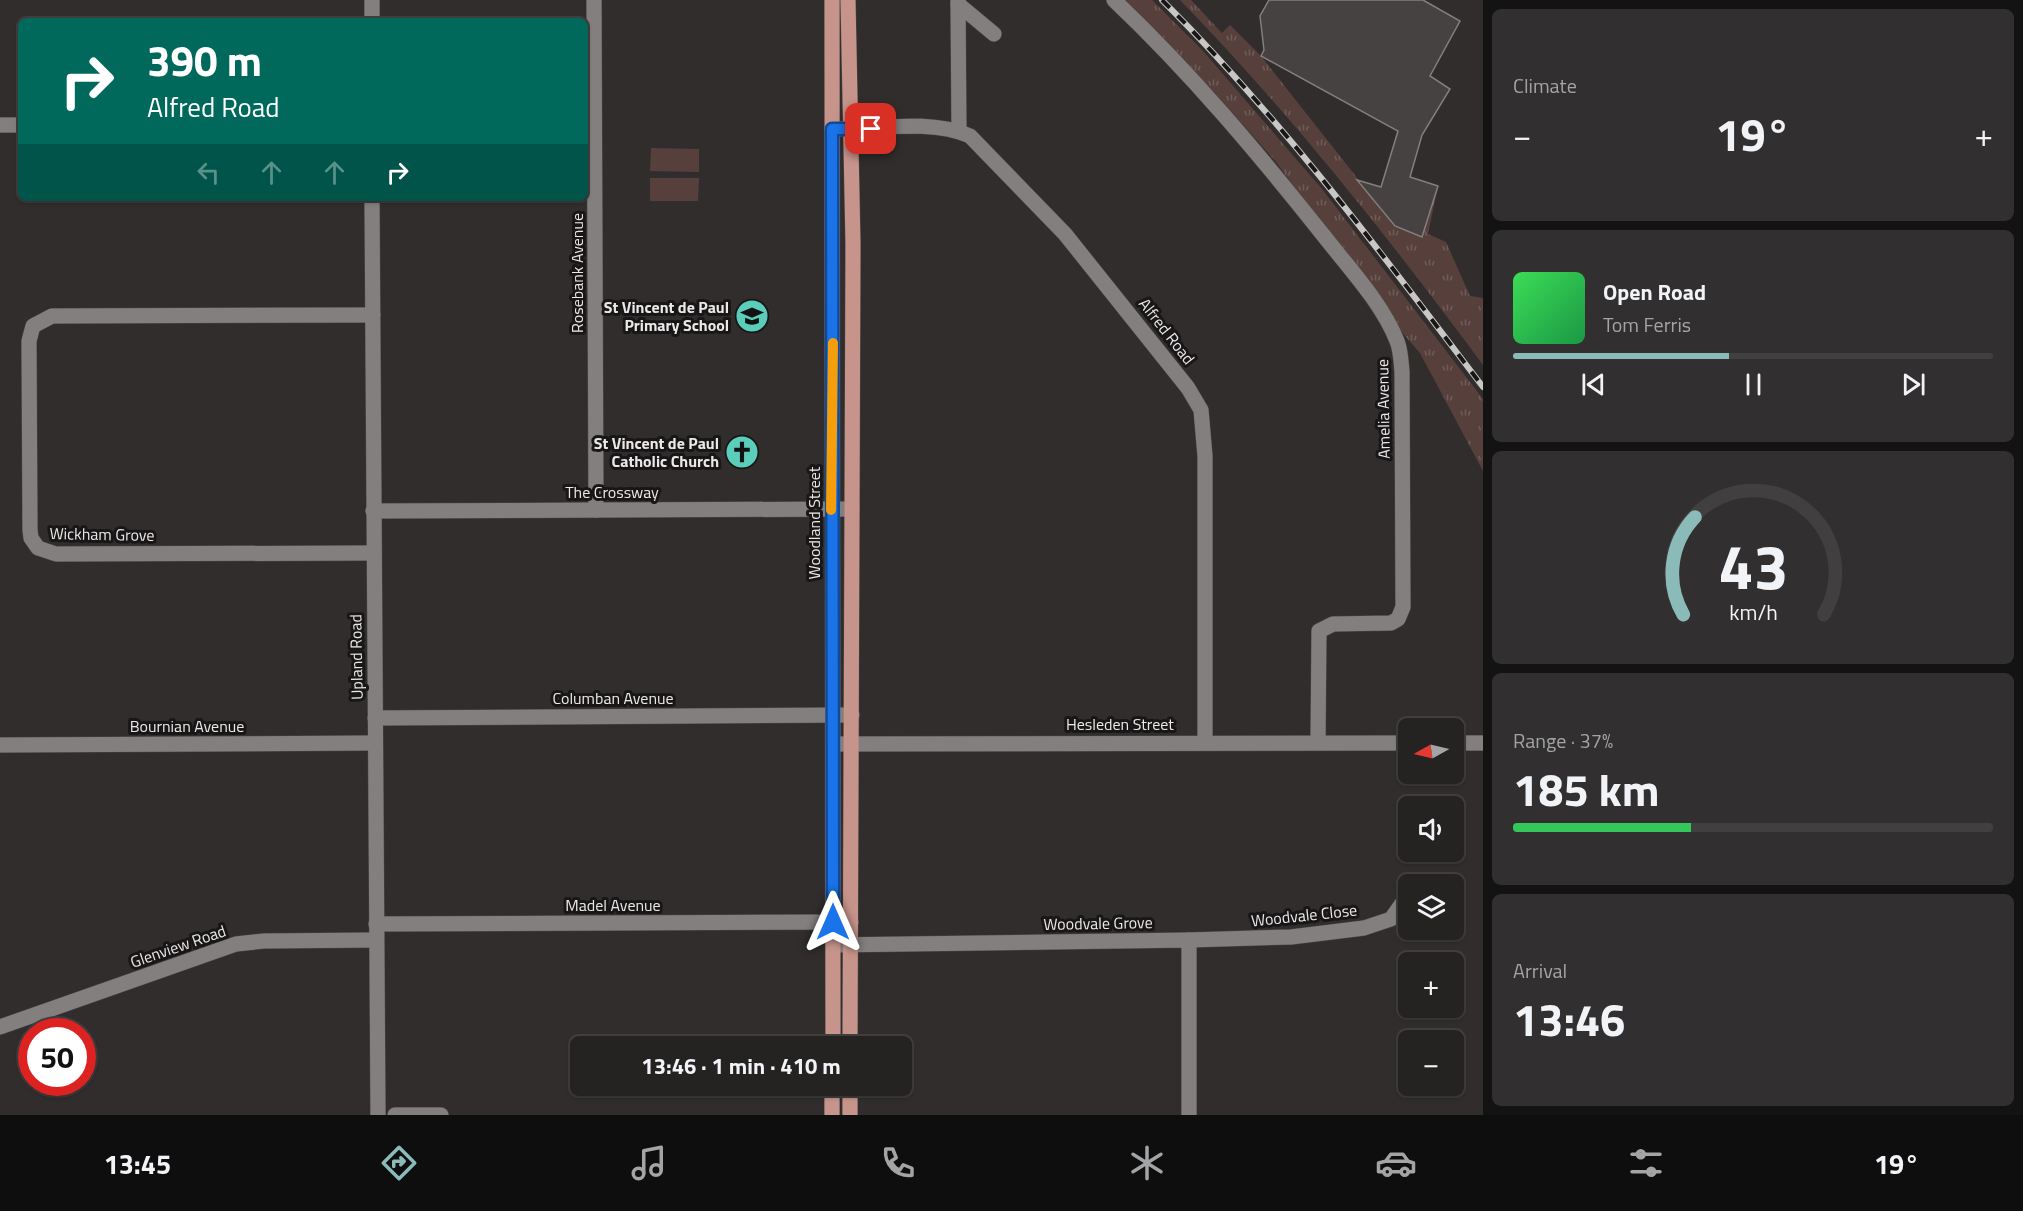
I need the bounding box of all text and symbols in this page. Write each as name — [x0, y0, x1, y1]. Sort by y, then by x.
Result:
text: 390 m — [147, 28, 262, 92]
icon: right — [48, 42, 126, 120]
text: Climate — [1513, 70, 1577, 101]
text: Alfred Road — [147, 86, 280, 127]
text: 19° — [1715, 100, 1791, 168]
pin — [845, 103, 896, 154]
text: − — [1513, 110, 1531, 160]
text: + — [1975, 110, 1993, 160]
icon: arrive — [854, 112, 887, 145]
icon: left — [192, 156, 225, 189]
icon: ahead — [255, 156, 288, 189]
icon: ahead — [318, 156, 351, 189]
icon: right — [381, 156, 414, 189]
street label: Rosebank Avenue — [565, 213, 589, 333]
text: Open Road — [1603, 275, 1706, 309]
street label: Alfred Road — [1133, 293, 1201, 369]
place label: St Vincent de Paul Primary School — [604, 295, 729, 337]
school or university icon: St Vincent de Paul Primary School — [734, 298, 770, 334]
text: Tom Ferris — [1603, 309, 1691, 340]
street label: Amelia Avenue — [1370, 359, 1396, 459]
icon: previous — [1577, 368, 1610, 401]
icon: pause — [1737, 368, 1770, 401]
icon: next — [1897, 368, 1930, 401]
place label: St Vincent de Paul Catholic Church — [594, 431, 719, 473]
church icon: St Vincent de Paul Catholic Church — [724, 434, 760, 470]
street label: Woodland Street — [802, 466, 826, 579]
street label: The Crossway — [565, 480, 659, 504]
text: 43 — [1718, 518, 1788, 613]
street label: Wickham Grove — [49, 521, 155, 547]
text: km/h — [1729, 596, 1777, 628]
street label: Upland Road — [343, 614, 369, 700]
street label: Columban Avenue — [552, 686, 674, 710]
street label: Hesleden Street — [1066, 712, 1174, 736]
street label: Bournian Avenue — [130, 714, 244, 738]
north arrow — [1398, 718, 1464, 784]
map controls — [1398, 718, 1464, 1096]
text: Range · 37% — [1513, 725, 1613, 756]
text: 185 km — [1513, 755, 1659, 823]
button: sound — [1398, 796, 1464, 862]
button: layers — [1398, 874, 1464, 940]
position arrow — [801, 890, 865, 954]
street label: Madel Avenue — [565, 893, 661, 917]
street label: Woodvale Close — [1250, 898, 1358, 932]
street label: Woodvale Grove — [1043, 910, 1153, 936]
street label: Glenview Road — [127, 918, 229, 974]
button: + — [1398, 952, 1464, 1018]
text: Arrival — [1513, 955, 1567, 986]
text: 13:46 — [1513, 985, 1625, 1053]
speed limit sign: 50 — [18, 1018, 96, 1096]
button: − — [1398, 1030, 1464, 1096]
text: 13:46 · 1 min · 410 m — [641, 1049, 841, 1083]
icon: directions — [378, 1142, 420, 1184]
icon: music — [628, 1142, 670, 1184]
icon: phone — [877, 1142, 919, 1184]
icon: climate — [1126, 1142, 1168, 1184]
icon: car — [1375, 1142, 1417, 1184]
icon: filters — [1625, 1142, 1667, 1184]
text: 13:45 — [104, 1143, 171, 1184]
text: 19° — [1874, 1143, 1919, 1184]

